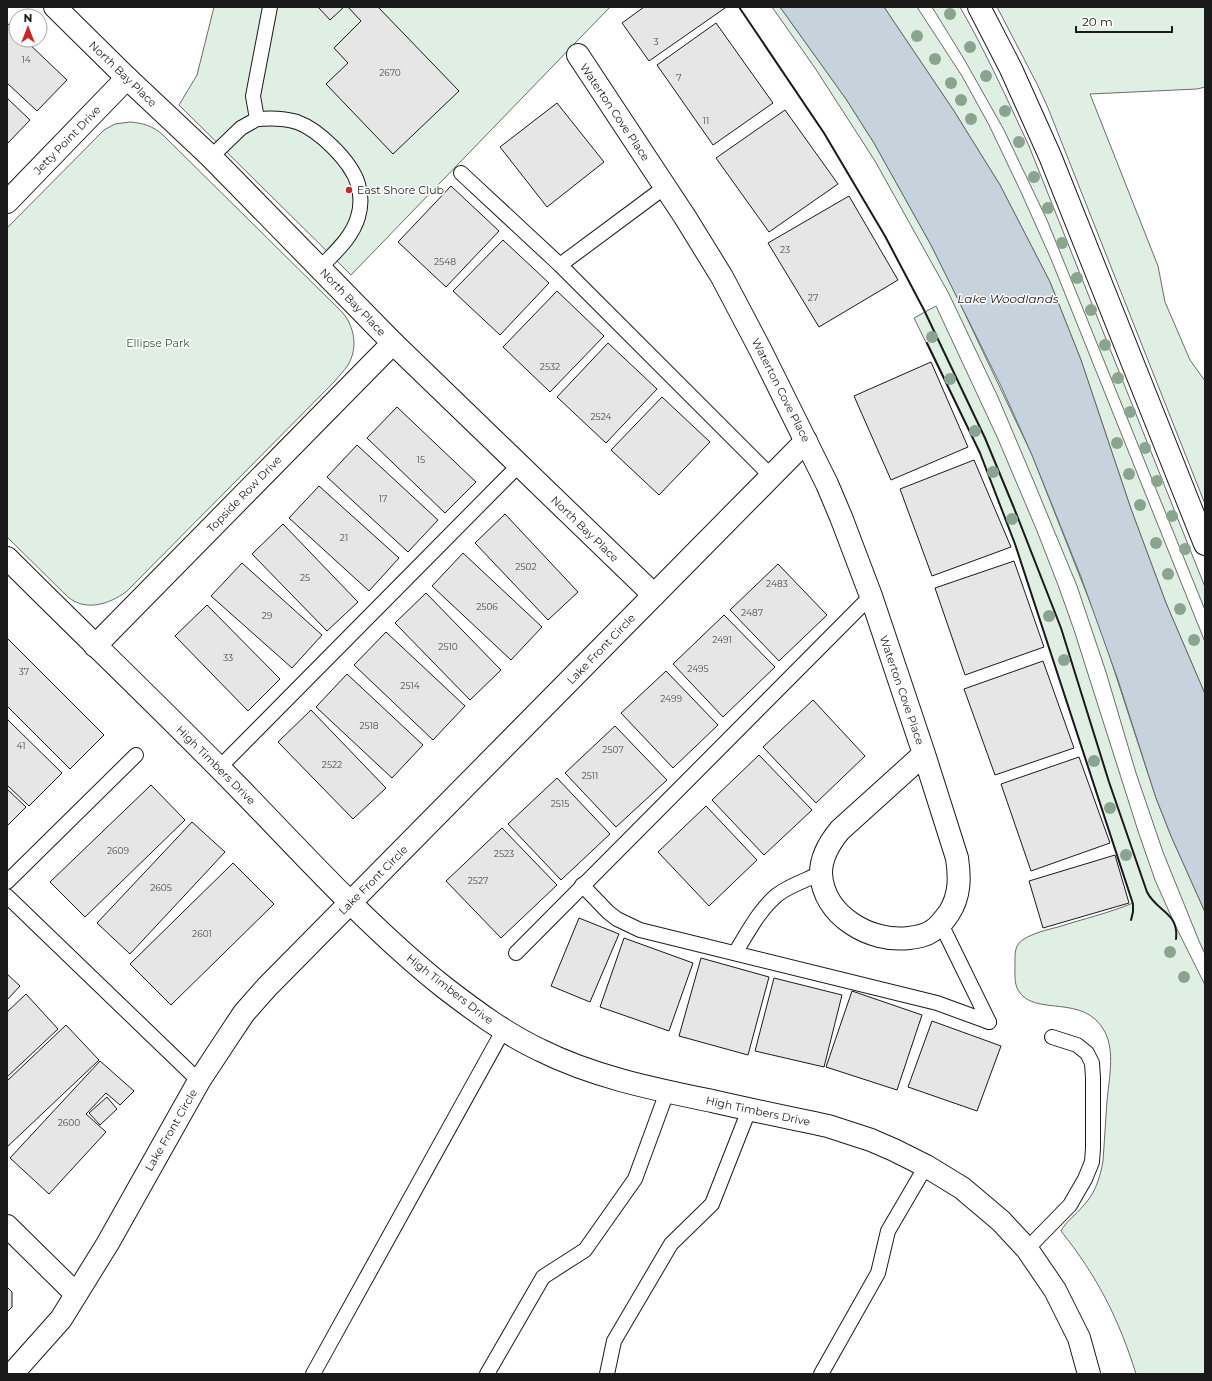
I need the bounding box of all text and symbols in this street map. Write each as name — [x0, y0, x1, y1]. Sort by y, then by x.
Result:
north arrow — [8, 8, 48, 48]
scale bar — [1076, 8, 1172, 34]
text: N — [24, 11, 32, 25]
text: 20 m — [1082, 14, 1113, 29]
house number: 3 — [653, 36, 659, 47]
street label: North Bay Place — [86, 38, 160, 110]
house number: 14 — [21, 54, 31, 65]
street label: Waterton Cove Place — [577, 61, 653, 164]
house number: 2670 — [379, 67, 401, 78]
house number: 7 — [676, 72, 682, 83]
street label: Jetty Point Drive — [30, 102, 104, 178]
house number: 11 — [703, 115, 709, 126]
place label: East Shore Club — [357, 183, 444, 197]
marker: East Shore Club — [344, 185, 354, 195]
house number: 23 — [780, 244, 790, 255]
house number: 2548 — [434, 256, 456, 267]
street label: North Bay Place — [317, 265, 389, 339]
water label: Lake Woodlands — [957, 291, 1059, 306]
house number: 27 — [808, 292, 818, 303]
park label: Ellipse Park — [126, 336, 190, 350]
street label: Waterton Cove Place — [749, 336, 813, 445]
house number: 2532 — [540, 361, 560, 372]
house number: 2524 — [590, 411, 612, 422]
street label: Topside Row Drive — [204, 452, 285, 535]
house number: 15 — [417, 454, 425, 465]
house number: 17 — [379, 493, 387, 504]
street label: North Bay Place — [548, 493, 622, 565]
house number: 21 — [340, 532, 348, 543]
house number: 2502 — [515, 561, 537, 572]
house number: 25 — [300, 572, 310, 583]
house number: 2483 — [766, 578, 788, 589]
house number: 2506 — [476, 601, 498, 612]
house number: 2487 — [741, 607, 763, 618]
house number: 29 — [262, 610, 273, 621]
street label: Lake Front Circle — [564, 611, 638, 687]
street label: Waterton Cove Place — [877, 633, 927, 747]
house number: 2491 — [712, 634, 732, 645]
house number: 2510 — [438, 641, 458, 652]
house number: 33 — [223, 652, 233, 663]
house number: 2495 — [687, 663, 709, 674]
house number: 37 — [19, 666, 29, 677]
house number: 2514 — [400, 680, 420, 691]
house number: 2499 — [660, 693, 682, 704]
house number: 2518 — [359, 720, 379, 731]
street label: High Timbers Drive — [173, 722, 259, 808]
house number: 41 — [17, 740, 25, 751]
house number: 2507 — [602, 744, 624, 755]
house number: 2522 — [322, 759, 342, 770]
house number: 2511 — [582, 770, 598, 781]
house number: 2515 — [551, 798, 569, 809]
street label: Lake Front Circle — [335, 842, 411, 918]
house number: 2609 — [107, 845, 130, 856]
house number: 2523 — [494, 848, 514, 859]
house number: 2527 — [468, 875, 488, 886]
house number: 2605 — [150, 882, 172, 893]
house number: 2601 — [192, 928, 212, 939]
street label: High Timbers Drive — [404, 951, 496, 1027]
street label: Lake Front Circle — [142, 1086, 200, 1174]
street label: High Timbers Drive — [705, 1093, 812, 1129]
house number: 2600 — [58, 1117, 80, 1128]

